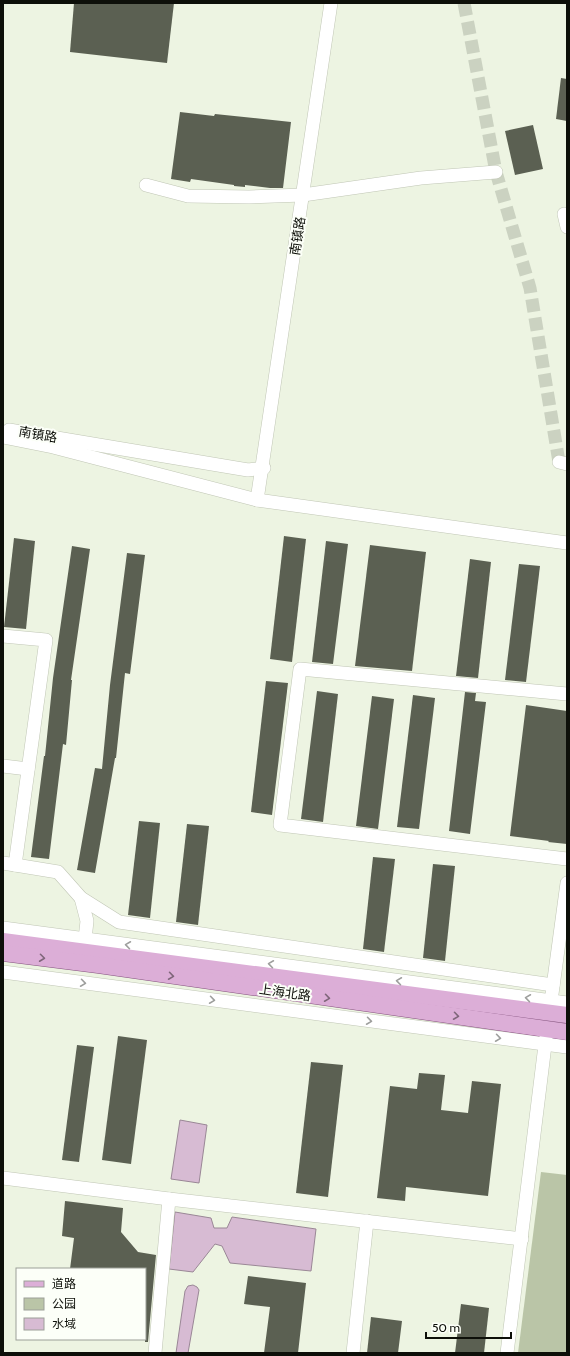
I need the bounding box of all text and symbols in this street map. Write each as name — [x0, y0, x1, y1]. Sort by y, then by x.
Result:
street label: 南镇路 — [286, 215, 308, 257]
street label: 南镇路 — [17, 423, 59, 445]
one-way arrow — [125, 941, 131, 950]
one-way arrow — [39, 953, 45, 962]
one-way arrow — [268, 960, 274, 969]
one-way arrow — [167, 971, 174, 980]
one-way arrow — [396, 977, 402, 986]
one-way arrow — [80, 978, 86, 987]
street label: 上海北路 — [258, 980, 312, 1004]
one-way arrow — [324, 993, 330, 1002]
one-way arrow — [525, 994, 531, 1003]
one-way arrow — [209, 995, 215, 1004]
one-way arrow — [453, 1011, 459, 1020]
one-way arrow — [366, 1016, 372, 1025]
one-way arrow — [495, 1033, 501, 1042]
legend — [16, 1268, 146, 1340]
text: 道路 — [52, 1276, 76, 1291]
text: 公园 — [52, 1296, 76, 1311]
scale bar — [426, 1314, 511, 1340]
text: 水域 — [52, 1316, 76, 1331]
text: 50 m — [432, 1320, 460, 1335]

